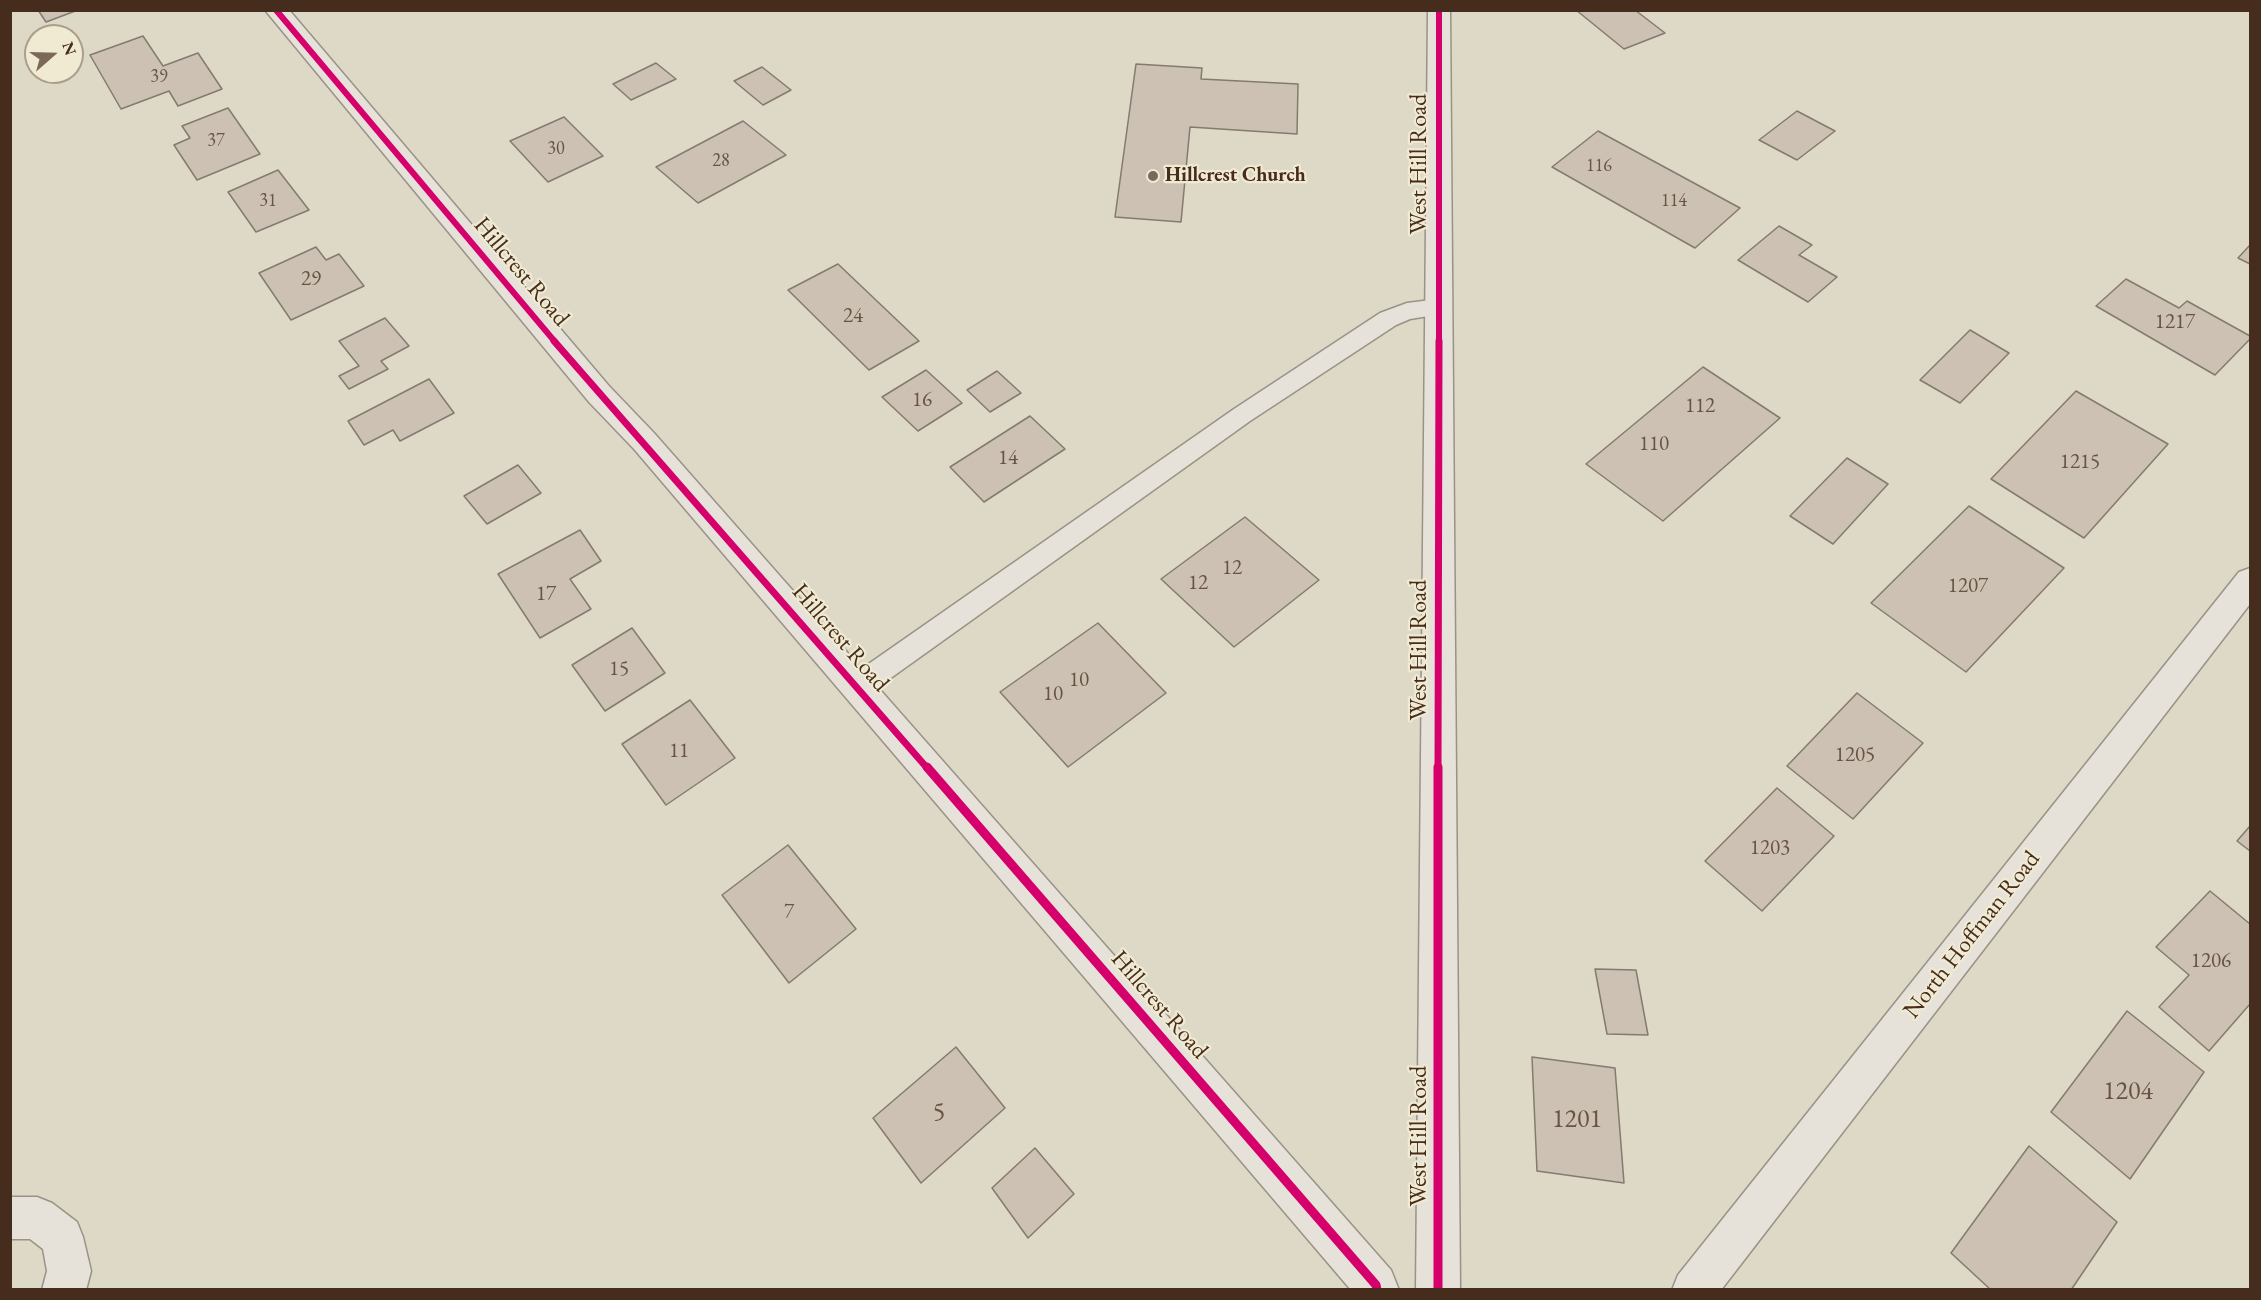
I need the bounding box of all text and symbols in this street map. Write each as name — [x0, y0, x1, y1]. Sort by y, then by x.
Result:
north arrow — [24, 24, 84, 84]
text: N — [57, 39, 82, 58]
house number: 39 — [150, 66, 168, 88]
street label: West Hill Road — [1405, 94, 1433, 234]
house number: 37 — [207, 130, 225, 152]
house number: 30 — [547, 138, 565, 160]
house number: 28 — [712, 150, 730, 172]
house number: 116 — [1586, 155, 1612, 177]
place label: Hillcrest Church — [1165, 164, 1306, 188]
marker: Hillcrest Church — [1146, 169, 1160, 183]
house number: 31 — [259, 190, 277, 212]
house number: 114 — [1661, 190, 1687, 212]
street label: Hillcrest Road — [467, 211, 575, 333]
house number: 29 — [301, 266, 321, 292]
house number: 24 — [843, 303, 863, 329]
house number: 1217 — [2155, 309, 2195, 335]
house number: 16 — [912, 387, 932, 413]
house number: 112 — [1685, 393, 1715, 419]
house number: 110 — [1639, 431, 1669, 457]
house number: 14 — [998, 445, 1018, 471]
house number: 1215 — [2060, 449, 2100, 475]
house number: 12 — [1222, 555, 1242, 581]
house number: 12 — [1188, 570, 1208, 596]
house number: 1207 — [1948, 573, 1988, 599]
street label: Hillcrest Road — [785, 578, 895, 698]
street label: West Hill Road — [1405, 580, 1433, 720]
house number: 17 — [536, 581, 556, 607]
house number: 15 — [609, 656, 629, 682]
house number: 10 — [1069, 667, 1089, 693]
house number: 10 — [1043, 681, 1063, 707]
house number: 11 — [669, 738, 689, 764]
house number: 1205 — [1835, 742, 1875, 768]
house number: 1203 — [1750, 835, 1790, 861]
street label: North Hoffman Road — [1898, 845, 2046, 1025]
house number: 7 — [784, 899, 794, 925]
street label: Hillcrest Road — [1104, 945, 1214, 1065]
house number: 1206 — [2191, 948, 2231, 974]
street label: West Hill Road — [1405, 1066, 1433, 1206]
house number: 1204 — [2103, 1076, 2153, 1108]
house number: 5 — [933, 1097, 945, 1129]
house number: 1201 — [1552, 1104, 1602, 1136]

